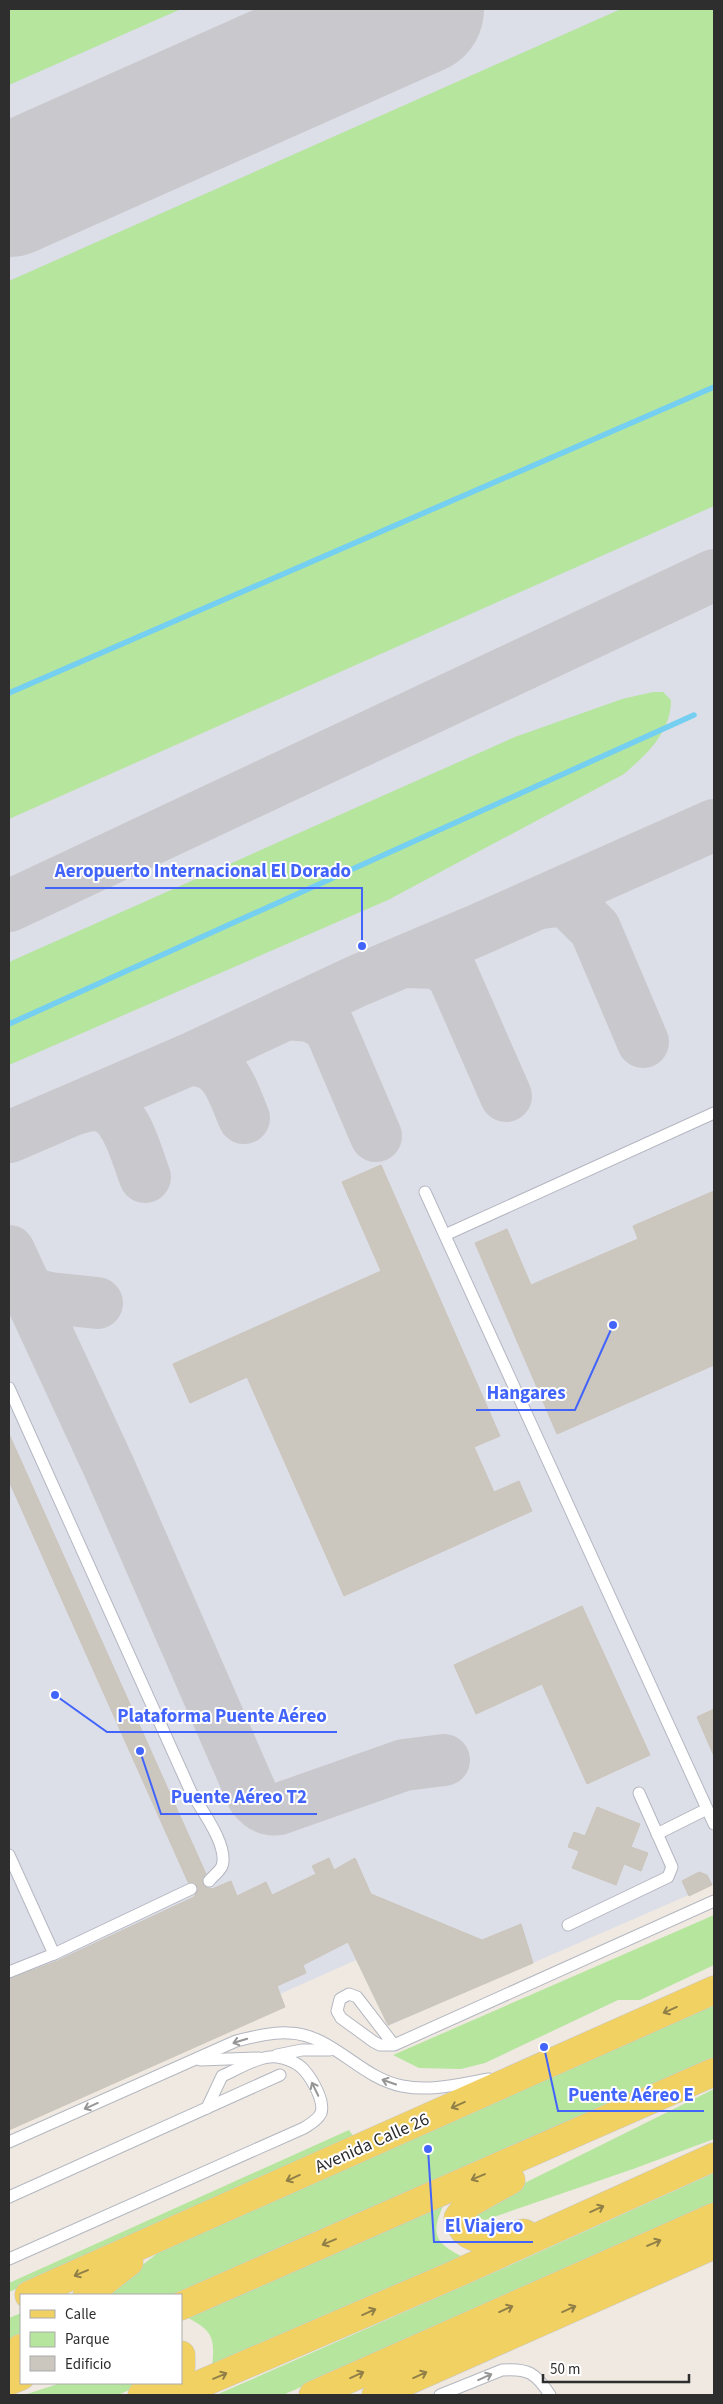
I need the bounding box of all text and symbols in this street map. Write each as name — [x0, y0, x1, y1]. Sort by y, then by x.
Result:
callout: Aeropuerto Internacional El Dorado — [45, 854, 362, 888]
text: Aeropuerto Internacional El Dorado — [54, 858, 351, 885]
callout: Hangares — [476, 1376, 575, 1410]
text: Hangares — [486, 1380, 566, 1407]
callout: Plataforma Puente Aéreo — [107, 1698, 337, 1732]
text: Plataforma Puente Aéreo — [117, 1703, 327, 1730]
callout: Puente Aéreo T2 — [161, 1780, 317, 1814]
text: Puente Aéreo T2 — [171, 1784, 307, 1811]
one-way arrow — [663, 2006, 678, 2016]
one-way arrow — [232, 2037, 248, 2047]
one-way arrow — [381, 2077, 397, 2086]
callout: Puente Aéreo E — [558, 2077, 704, 2111]
one-way arrow — [309, 2081, 319, 2096]
text: Puente Aéreo E — [568, 2082, 694, 2109]
one-way arrow — [84, 2101, 99, 2111]
one-way arrow — [451, 2101, 466, 2111]
street label: Avenida Calle 26 — [311, 2107, 433, 2179]
one-way arrow — [471, 2173, 486, 2183]
one-way arrow — [286, 2174, 301, 2184]
one-way arrow — [589, 2204, 604, 2214]
callout: El Viajero — [434, 2208, 533, 2242]
text: El Viajero — [445, 2213, 523, 2240]
one-way arrow — [322, 2237, 337, 2247]
one-way arrow — [646, 2238, 661, 2248]
one-way arrow — [74, 2268, 89, 2278]
legend — [20, 2294, 182, 2384]
text: Calle — [65, 2304, 96, 2325]
one-way arrow — [498, 2304, 513, 2313]
one-way arrow — [561, 2304, 576, 2314]
one-way arrow — [361, 2306, 376, 2316]
text: Parque — [65, 2329, 109, 2350]
scale bar — [543, 2352, 689, 2384]
text: Edificio — [65, 2354, 112, 2375]
text: 50 m — [550, 2359, 580, 2380]
one-way arrow — [349, 2370, 364, 2379]
one-way arrow — [412, 2370, 427, 2380]
one-way arrow — [212, 2371, 227, 2381]
one-way arrow — [478, 2371, 493, 2381]

